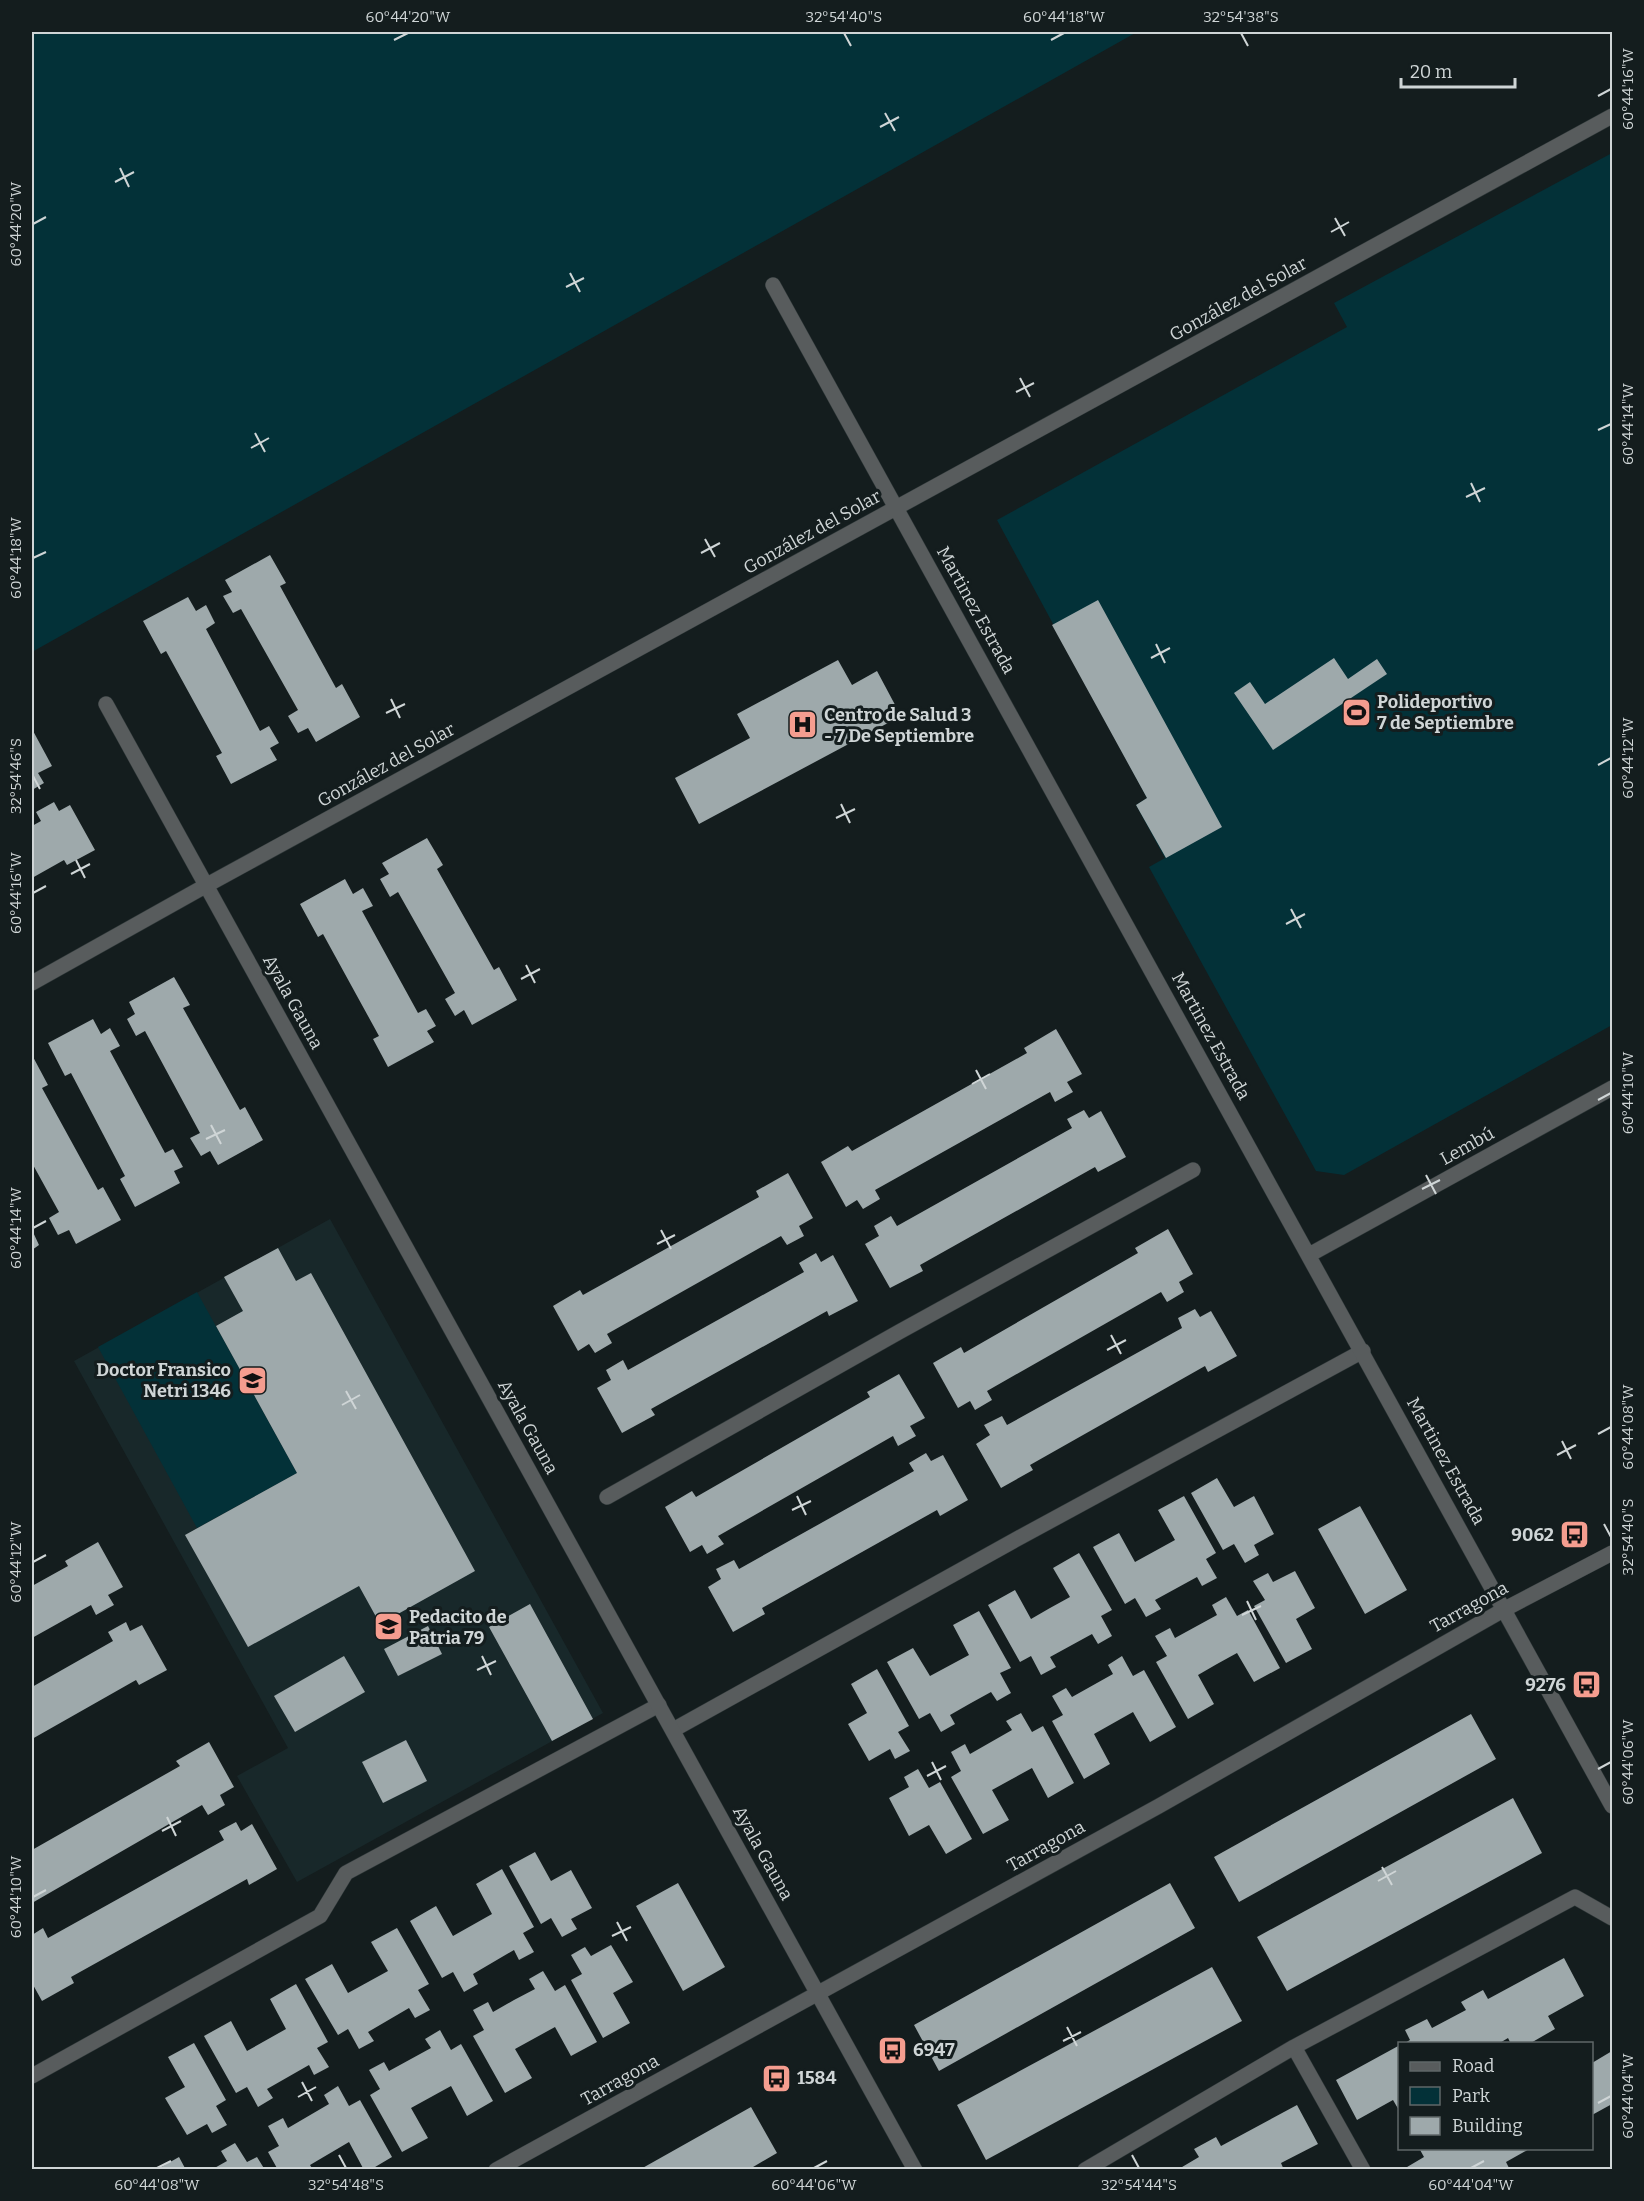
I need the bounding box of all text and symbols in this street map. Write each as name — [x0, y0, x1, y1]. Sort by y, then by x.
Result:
text: 60°44'20"W — [366, 8, 451, 26]
text: 32°54'40"S — [806, 8, 882, 26]
text: 60°44'18"W — [1023, 8, 1106, 26]
text: 32°54'38"S — [1203, 8, 1279, 26]
text: 60°44'16"W — [1619, 47, 1637, 130]
scale bar — [1401, 51, 1515, 89]
text: 20 m — [1410, 61, 1452, 83]
text: 60°44'20"W — [7, 181, 25, 266]
street label: González del Solar — [1165, 252, 1311, 346]
text: 60°44'14"W — [1619, 382, 1637, 465]
street label: González del Solar — [739, 485, 885, 579]
text: 60°44'18"W — [7, 516, 25, 599]
street label: Martinez Estrada — [932, 542, 1020, 678]
place label: Polideportivo 7 de Septiembre — [1377, 691, 1514, 734]
sports icon: Polideportivo 7 de Septiembre — [1340, 696, 1372, 728]
place label: Centro de Salud 3 - 7 De Septiembre — [824, 704, 974, 747]
hospital icon: Centro de Salud 3 - 7 De Septiembre — [787, 709, 819, 741]
text: 60°44'12"W — [1619, 717, 1637, 799]
street label: González del Solar — [313, 718, 459, 812]
text: 32°54'46"S — [7, 738, 25, 814]
text: 60°44'16"W — [7, 851, 25, 934]
street label: Ayala Gauna — [258, 951, 328, 1053]
street label: Martinez Estrada — [1167, 968, 1255, 1104]
text: 60°44'10"W — [1619, 1051, 1637, 1134]
street label: Lembú — [1436, 1122, 1498, 1170]
text: 60°44'14"W — [7, 1186, 25, 1269]
place label: Doctor Fransico Netri 1346 — [96, 1359, 231, 1402]
school or university icon: Doctor Fransico Netri 1346 — [236, 1364, 268, 1396]
street label: Ayala Gauna — [493, 1376, 563, 1478]
text: 60°44'08"W — [1619, 1384, 1637, 1470]
street label: Martinez Estrada — [1402, 1393, 1490, 1529]
text: 32°54'40"S — [1619, 1499, 1637, 1575]
bus stop icon: 9062 — [1559, 1519, 1591, 1551]
text: 60°44'12"W — [7, 1521, 25, 1603]
place label: 9062 — [1511, 1524, 1554, 1546]
street label: Tarragona — [1426, 1577, 1512, 1637]
place label: Pedacito de Patria 79 — [409, 1606, 507, 1649]
school or university icon: Pedacito de Patria 79 — [372, 1611, 404, 1643]
bus stop icon: 9276 — [1571, 1669, 1603, 1701]
place label: 9276 — [1525, 1674, 1566, 1696]
text: 60°44'06"W — [1619, 1719, 1637, 1805]
street label: Ayala Gauna — [728, 1802, 798, 1904]
street label: Tarragona — [1003, 1816, 1089, 1876]
text: 60°44'10"W — [7, 1855, 25, 1938]
bus stop icon: 6947 — [876, 2034, 908, 2066]
place label: 6947 — [913, 2039, 955, 2061]
legend — [1398, 2042, 1593, 2150]
street label: Tarragona — [577, 2050, 663, 2110]
text: 60°44'04"W — [1619, 2053, 1637, 2139]
text: Road — [1452, 2055, 1495, 2077]
bus stop icon: 1584 — [760, 2062, 792, 2094]
place label: 1584 — [797, 2067, 836, 2089]
text: Park — [1452, 2085, 1491, 2107]
text: Building — [1452, 2115, 1523, 2137]
text: 60°44'08"W — [114, 2176, 200, 2194]
text: 32°54'48"S — [308, 2176, 384, 2194]
text: 60°44'06"W — [771, 2176, 857, 2194]
text: 32°54'44"S — [1101, 2176, 1177, 2194]
text: 60°44'04"W — [1428, 2176, 1514, 2194]

